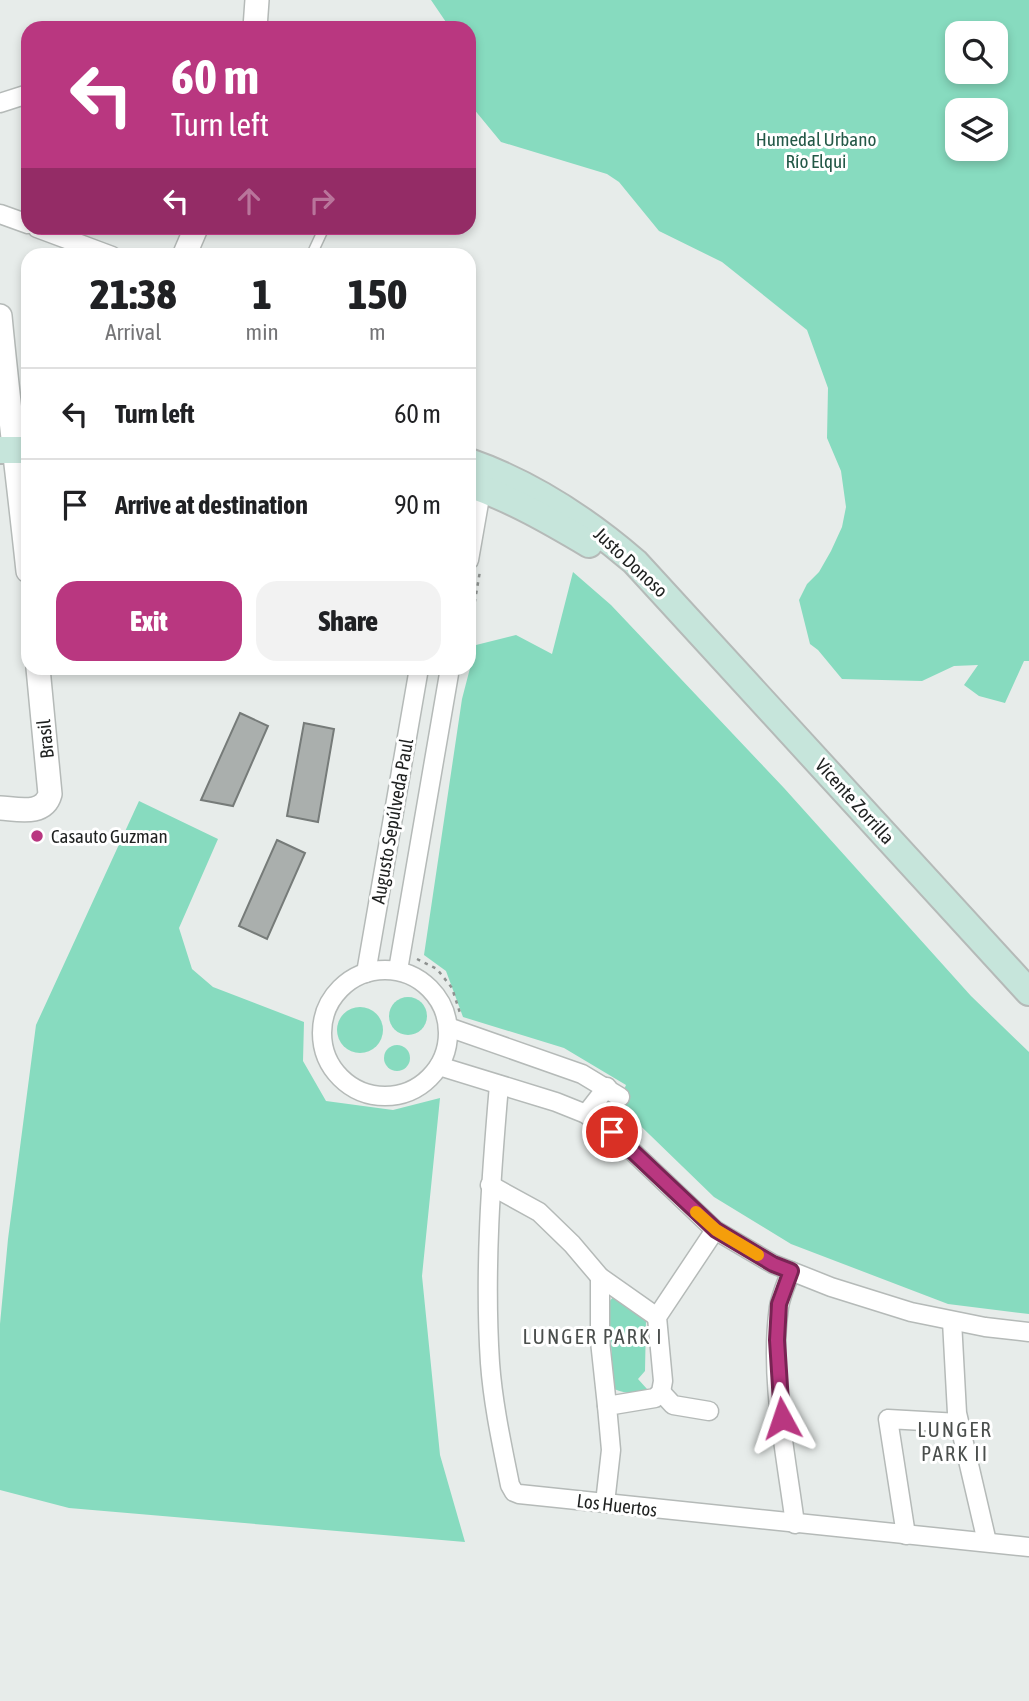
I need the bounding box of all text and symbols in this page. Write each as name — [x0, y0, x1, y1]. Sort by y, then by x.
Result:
map controls — [945, 21, 1008, 161]
button: search — [945, 21, 1008, 84]
text: 60 m — [171, 48, 259, 104]
icon: left — [56, 49, 147, 140]
button: layers — [945, 98, 1008, 161]
text: Turn left — [171, 106, 269, 143]
park label: Humedal Urbano Río Elqui — [756, 128, 876, 172]
icon: left — [157, 182, 195, 220]
icon: ahead — [230, 182, 268, 220]
icon: right — [303, 182, 341, 220]
text: 21:38 — [90, 270, 177, 318]
text: 1 — [252, 270, 272, 318]
text: 150 — [348, 270, 407, 318]
text: Arrival — [105, 319, 161, 345]
text: min — [246, 319, 279, 345]
text: m — [369, 319, 386, 345]
icon: left — [56, 395, 94, 433]
text: Turn left — [115, 399, 195, 429]
text: 60 m — [394, 399, 441, 429]
icon: arrive — [56, 486, 94, 524]
text: Arrive at destination — [115, 490, 308, 520]
text: 90 m — [394, 490, 441, 520]
street label: Justo Donoso — [590, 523, 672, 602]
button: Exit — [56, 581, 242, 661]
button: Share — [256, 581, 441, 661]
street label: Brasil — [32, 718, 58, 760]
street label: Augusto Sepúlveda Paul — [367, 737, 417, 905]
street label: Vicente Zorrilla — [811, 754, 899, 848]
place label: Casauto Guzman — [51, 825, 168, 847]
marker: Casauto Guzman — [29, 828, 45, 844]
pin — [582, 1102, 642, 1162]
icon: arrive — [593, 1113, 631, 1151]
district label: LUNGER PARK I — [522, 1324, 664, 1348]
position arrow — [745, 1381, 819, 1455]
district label: LUNGER PARK II — [917, 1417, 993, 1465]
street label: Los Huertos — [576, 1489, 659, 1521]

